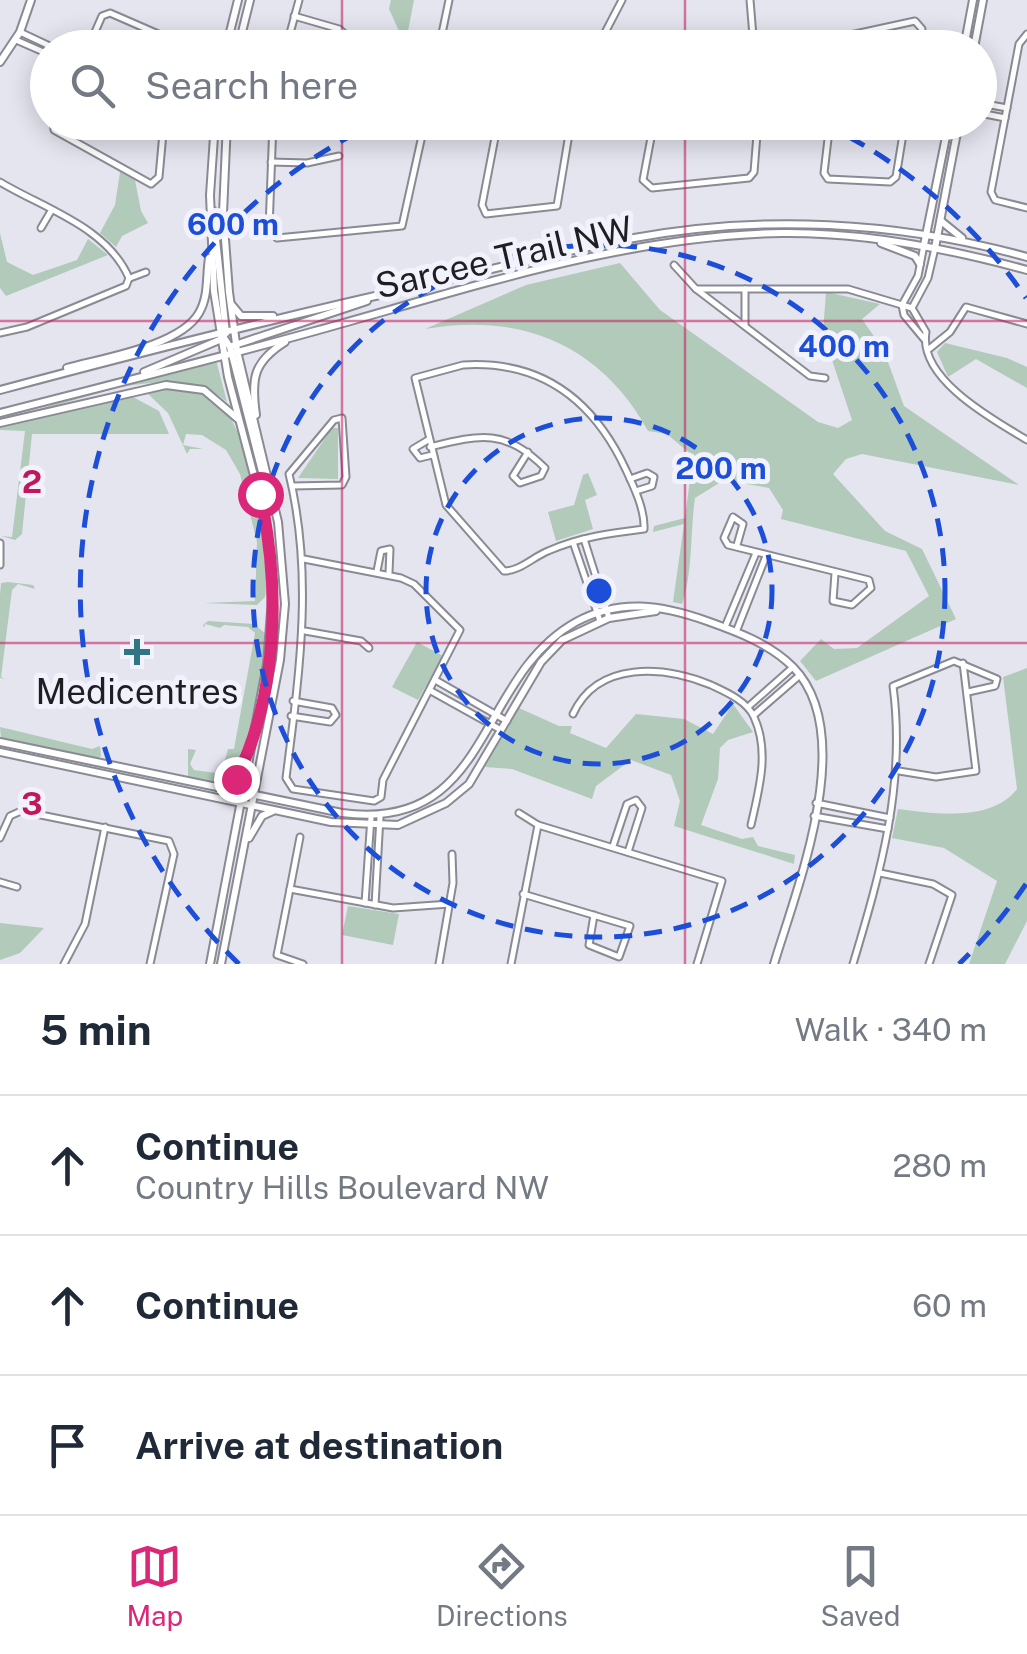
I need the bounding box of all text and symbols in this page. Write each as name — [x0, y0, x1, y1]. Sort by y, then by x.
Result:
search box — [30, 30, 997, 140]
icon: search — [65, 58, 120, 113]
text: Search here — [145, 63, 358, 108]
text: 600 m — [187, 206, 279, 242]
street label: Sarcee Trail NW — [371, 207, 637, 307]
text: 400 m — [798, 328, 890, 364]
text: 200 m — [675, 450, 767, 486]
text: 2 — [22, 463, 42, 500]
route start — [238, 472, 284, 518]
centre of rings — [581, 573, 617, 609]
marker: Medicentres — [124, 639, 150, 665]
place label: Medicentres — [36, 671, 238, 712]
route end — [214, 757, 260, 803]
text: 3 — [21, 785, 43, 822]
text: 5 min — [40, 1005, 152, 1054]
text: Walk · 340 m — [795, 1011, 987, 1048]
text: Continue — [135, 1124, 299, 1169]
icon: ahead — [40, 1138, 95, 1193]
text: 280 m — [892, 1147, 987, 1184]
text: Country Hills Boulevard NW — [135, 1169, 549, 1206]
icon: ahead — [40, 1278, 95, 1333]
text: Continue — [135, 1283, 299, 1328]
text: 60 m — [912, 1287, 987, 1324]
icon: arrive — [40, 1418, 95, 1473]
text: Arrive at destination — [135, 1423, 503, 1468]
tab: Map — [126, 1539, 183, 1632]
tab: Directions — [436, 1539, 568, 1632]
tab: Saved — [820, 1539, 901, 1632]

